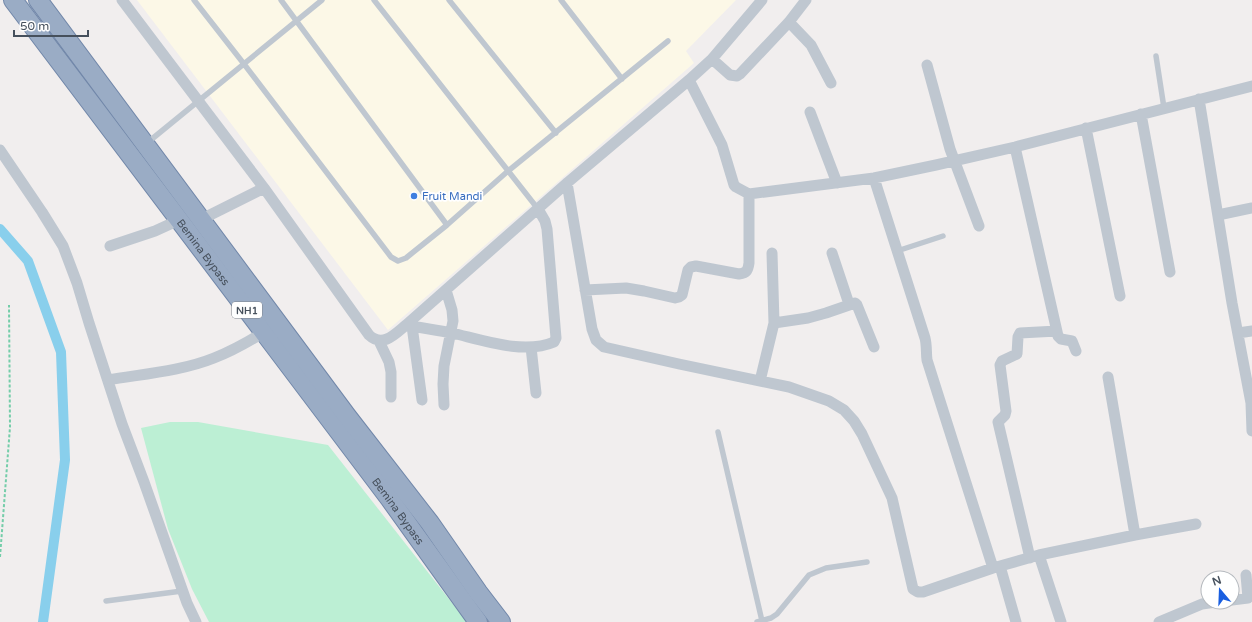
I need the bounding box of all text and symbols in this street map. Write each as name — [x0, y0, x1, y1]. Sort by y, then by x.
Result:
scale bar — [14, 12, 88, 38]
text: 50 m — [20, 19, 49, 33]
place label: Fruit Mandi — [422, 190, 482, 203]
marker: Fruit Mandi — [409, 191, 419, 201]
street label: Bemina Bypass — [174, 217, 232, 288]
road number: NH1 — [232, 302, 262, 318]
street label: Bemina Bypass — [369, 475, 426, 547]
north arrow — [1200, 570, 1240, 610]
text: N — [1211, 573, 1223, 589]

